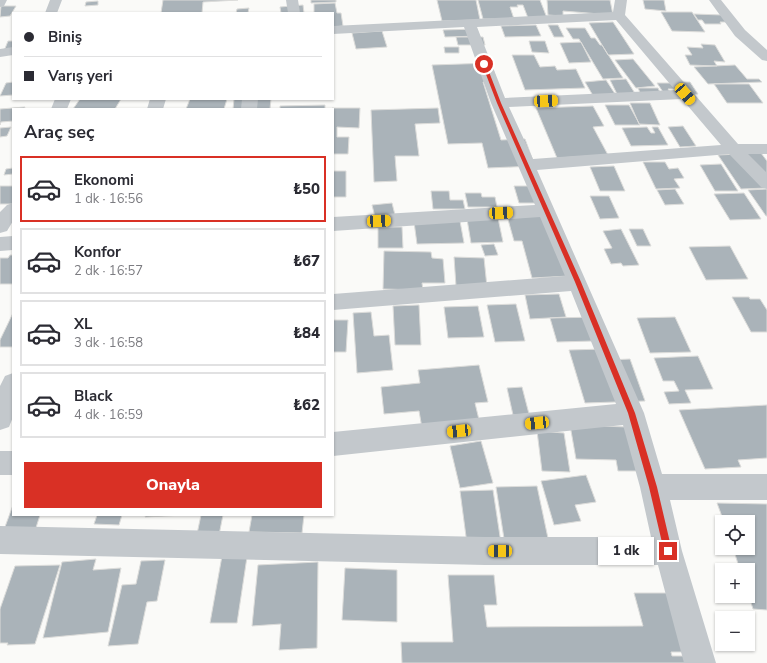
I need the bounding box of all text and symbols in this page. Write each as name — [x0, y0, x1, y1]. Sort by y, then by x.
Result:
text: Biniş — [48, 27, 82, 47]
route start — [475, 55, 493, 73]
text: Varış yeri — [48, 66, 113, 86]
car — [673, 81, 697, 107]
car — [534, 94, 558, 108]
text: Araç seç — [24, 120, 95, 144]
text: Ekonomi — [74, 170, 134, 190]
icon: car — [26, 171, 62, 207]
text: ₺50 — [293, 179, 320, 199]
text: 1 dk · 16:56 — [74, 190, 143, 208]
car — [489, 206, 513, 220]
car — [367, 214, 391, 228]
text: Konfor — [74, 242, 121, 262]
icon: car — [26, 243, 62, 279]
text: ₺67 — [293, 251, 320, 271]
text: 2 dk · 16:57 — [74, 262, 143, 280]
text: XL — [74, 314, 93, 334]
icon: car — [26, 315, 62, 351]
text: ₺84 — [293, 323, 320, 343]
text: 3 dk · 16:58 — [74, 334, 143, 352]
text: Black — [74, 386, 112, 406]
icon: car — [26, 387, 62, 423]
text: ₺62 — [293, 395, 320, 415]
text: 4 dk · 16:59 — [74, 406, 143, 424]
car — [524, 416, 550, 430]
car — [446, 424, 472, 438]
button: Onayla — [24, 462, 322, 508]
map controls — [715, 515, 755, 651]
button: locate — [715, 515, 755, 555]
callout: 1 dk — [598, 537, 654, 565]
text: 1 dk — [613, 542, 639, 560]
route end — [659, 542, 677, 560]
car — [488, 545, 512, 557]
button: + — [715, 563, 755, 603]
button: − — [715, 611, 755, 651]

